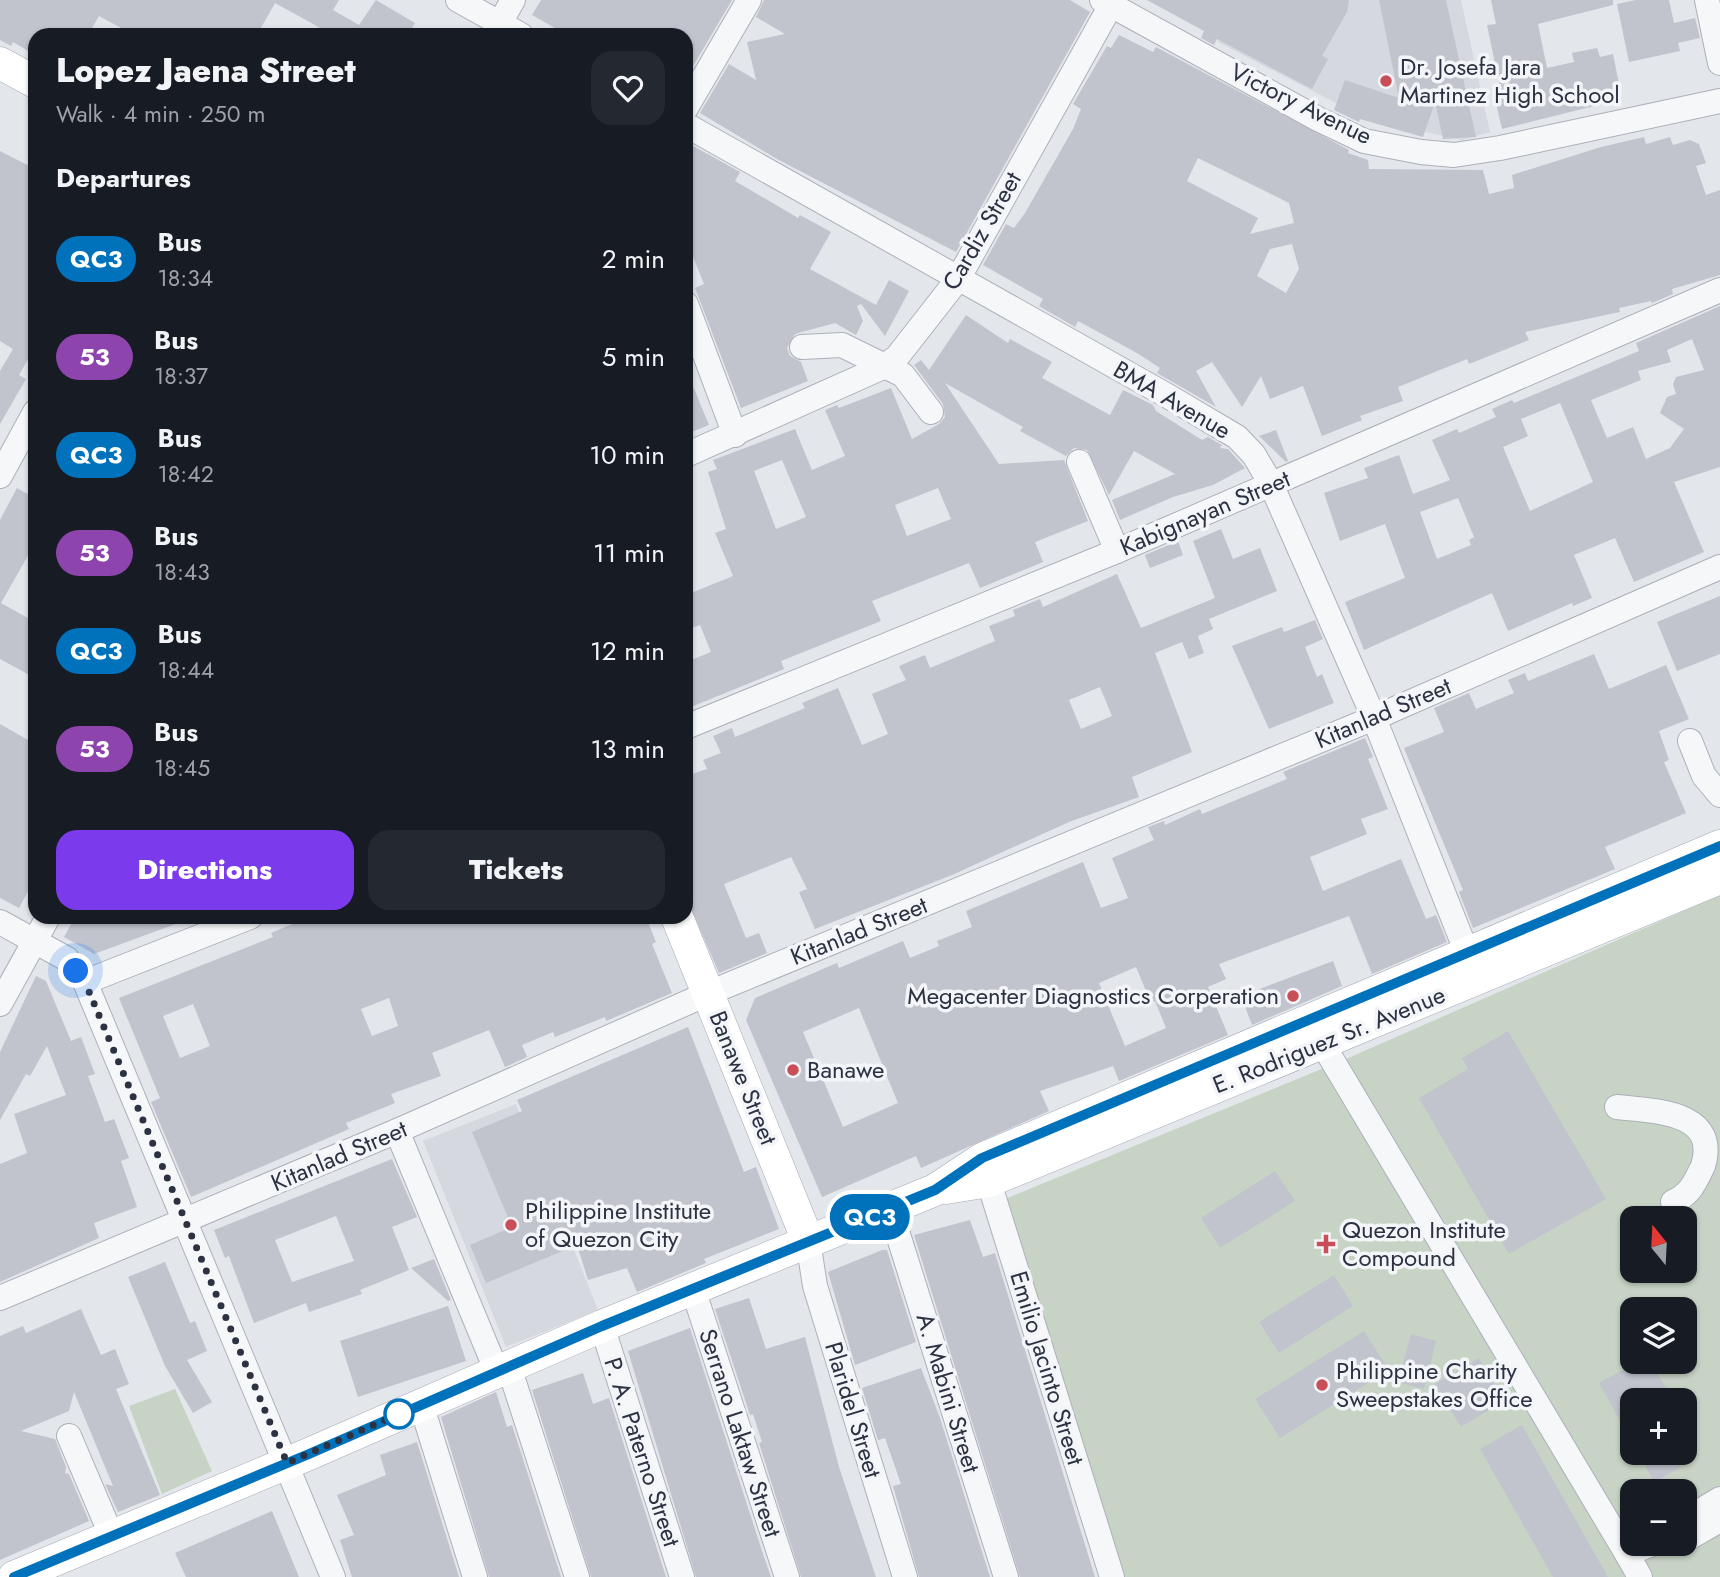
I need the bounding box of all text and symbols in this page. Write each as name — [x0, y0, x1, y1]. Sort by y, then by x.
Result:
text: Lopez Jaena Street — [56, 47, 356, 94]
place label: Dr. Josefa Jara Martinez High School — [1400, 49, 1620, 112]
button: heart — [591, 51, 665, 125]
street label: Victory Avenue — [1224, 54, 1378, 153]
marker: Dr. Josefa Jara Martinez High School — [1378, 73, 1394, 89]
text: Walk · 4 min · 250 m — [56, 97, 265, 131]
text: Departures — [56, 159, 191, 197]
street label: Cardiz Street — [934, 165, 1030, 297]
text: Bus — [157, 223, 202, 261]
text: 2 min — [602, 240, 665, 278]
text: QC3 — [70, 241, 122, 276]
text: 18:34 — [157, 261, 213, 295]
text: Bus — [154, 321, 198, 359]
text: 5 min — [602, 338, 665, 376]
text: 53 — [79, 339, 110, 374]
street label: BMA Avenue — [1107, 352, 1238, 447]
text: 18:37 — [154, 359, 208, 393]
text: Bus — [157, 419, 202, 457]
text: 10 min — [589, 436, 665, 474]
text: QC3 — [70, 437, 122, 472]
text: 18:42 — [157, 457, 214, 491]
street label: Kabignayan Street — [1114, 461, 1296, 564]
text: Bus — [154, 517, 198, 555]
text: 11 min — [593, 534, 665, 572]
text: 53 — [79, 535, 110, 570]
text: 18:43 — [154, 555, 210, 589]
text: Bus — [157, 615, 202, 653]
text: 12 min — [590, 632, 665, 670]
text: QC3 — [70, 633, 122, 668]
text: 18:44 — [157, 653, 214, 687]
street label: Kitanlad Street — [1309, 668, 1457, 757]
text: Bus — [154, 713, 198, 751]
text: 13 min — [591, 730, 665, 768]
text: 53 — [79, 731, 110, 766]
text: 18:45 — [154, 751, 210, 785]
button: Directions — [56, 830, 354, 910]
button: Tickets — [368, 830, 665, 910]
street label: Kitanlad Street — [785, 887, 933, 974]
your location — [58, 953, 93, 988]
street label: E. Rodriguez Sr. Avenue — [1207, 977, 1450, 1102]
place label: Megacenter Diagnostics Corperation — [907, 978, 1279, 1013]
marker: Megacenter Diagnostics Corperation — [1285, 988, 1301, 1004]
street label: Banawe Street — [701, 1006, 786, 1150]
place label: Banawe — [807, 1052, 884, 1087]
marker: Banawe — [785, 1062, 801, 1078]
street label: Kitanlad Street — [265, 1111, 413, 1200]
place label: Philippine Institute of Quezon City — [525, 1193, 711, 1256]
line badge: QC3 — [830, 1194, 910, 1240]
text: QC3 — [844, 1199, 896, 1234]
north arrow — [1620, 1206, 1698, 1283]
map controls — [1620, 1206, 1697, 1556]
place label: Quezon Institute Compound — [1342, 1212, 1506, 1275]
marker: Philippine Institute of Quezon City — [503, 1217, 519, 1233]
marker: Quezon Institute Compound — [1316, 1234, 1336, 1254]
street label: Emilio Jacinto Street — [1001, 1267, 1094, 1469]
button: layers — [1620, 1297, 1697, 1374]
street label: A. Mabini Street — [908, 1309, 989, 1477]
street label: Serrano Laktaw Street — [690, 1324, 791, 1542]
street label: Plaridel Street — [816, 1337, 891, 1482]
street label: P. A. Paterno Street — [595, 1353, 690, 1551]
place label: Philippine Charity Sweepstakes Office — [1336, 1353, 1533, 1416]
marker: Philippine Charity Sweepstakes Office — [1314, 1377, 1330, 1393]
button: + — [1620, 1388, 1697, 1465]
unlabelled marker — [384, 1399, 414, 1429]
button: − — [1620, 1479, 1697, 1556]

